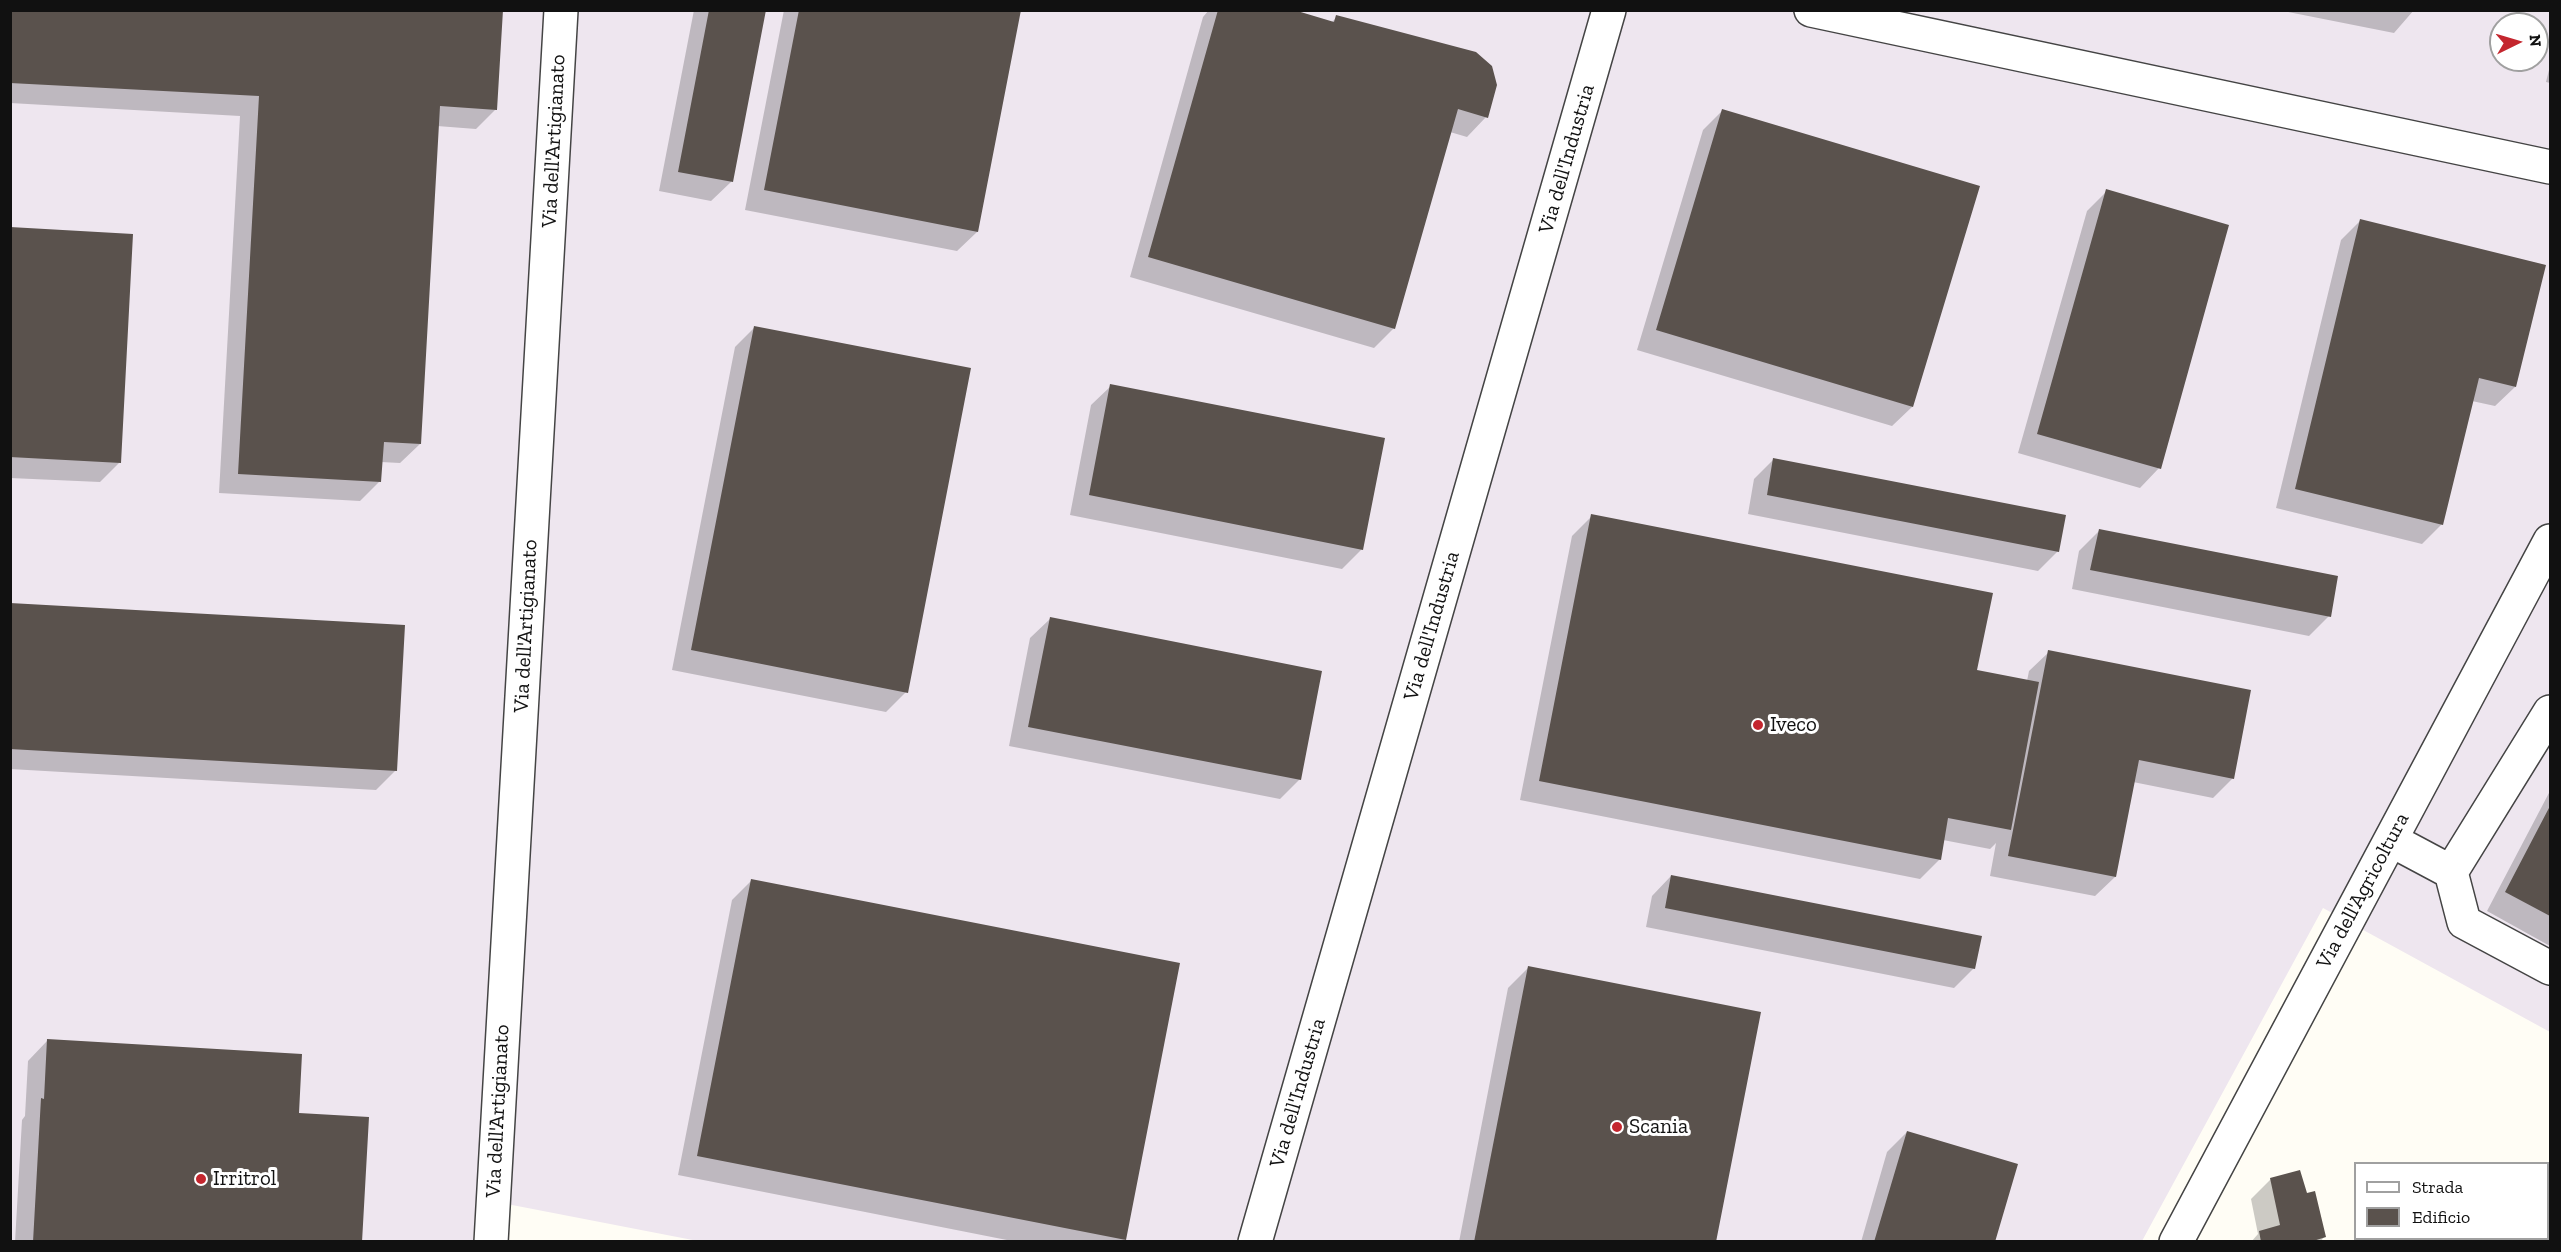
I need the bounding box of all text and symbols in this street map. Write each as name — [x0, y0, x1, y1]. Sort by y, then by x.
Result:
north arrow — [2489, 12, 2549, 72]
text: N — [2525, 34, 2545, 47]
street label: Via dell'Artigianato — [537, 54, 571, 228]
street label: Via dell'Industria — [1534, 81, 1600, 237]
street label: Via dell'Artigianato — [509, 539, 543, 713]
street label: Via dell'Industria — [1399, 548, 1465, 704]
place label: Iveco — [1770, 712, 1817, 738]
marker: Iveco — [1751, 718, 1765, 732]
street label: Via dell'Agricoltura — [2311, 809, 2415, 973]
street label: Via dell'Industria — [1265, 1015, 1331, 1171]
street label: Via dell'Artigianato — [481, 1024, 515, 1198]
place label: Scania — [1629, 1114, 1688, 1140]
marker: Scania — [1610, 1120, 1624, 1134]
legend — [2354, 1162, 2549, 1240]
place label: Irritrol — [213, 1166, 276, 1192]
marker: Irritrol — [194, 1172, 208, 1186]
text: Strada — [2412, 1176, 2463, 1198]
text: Edificio — [2412, 1206, 2470, 1228]

